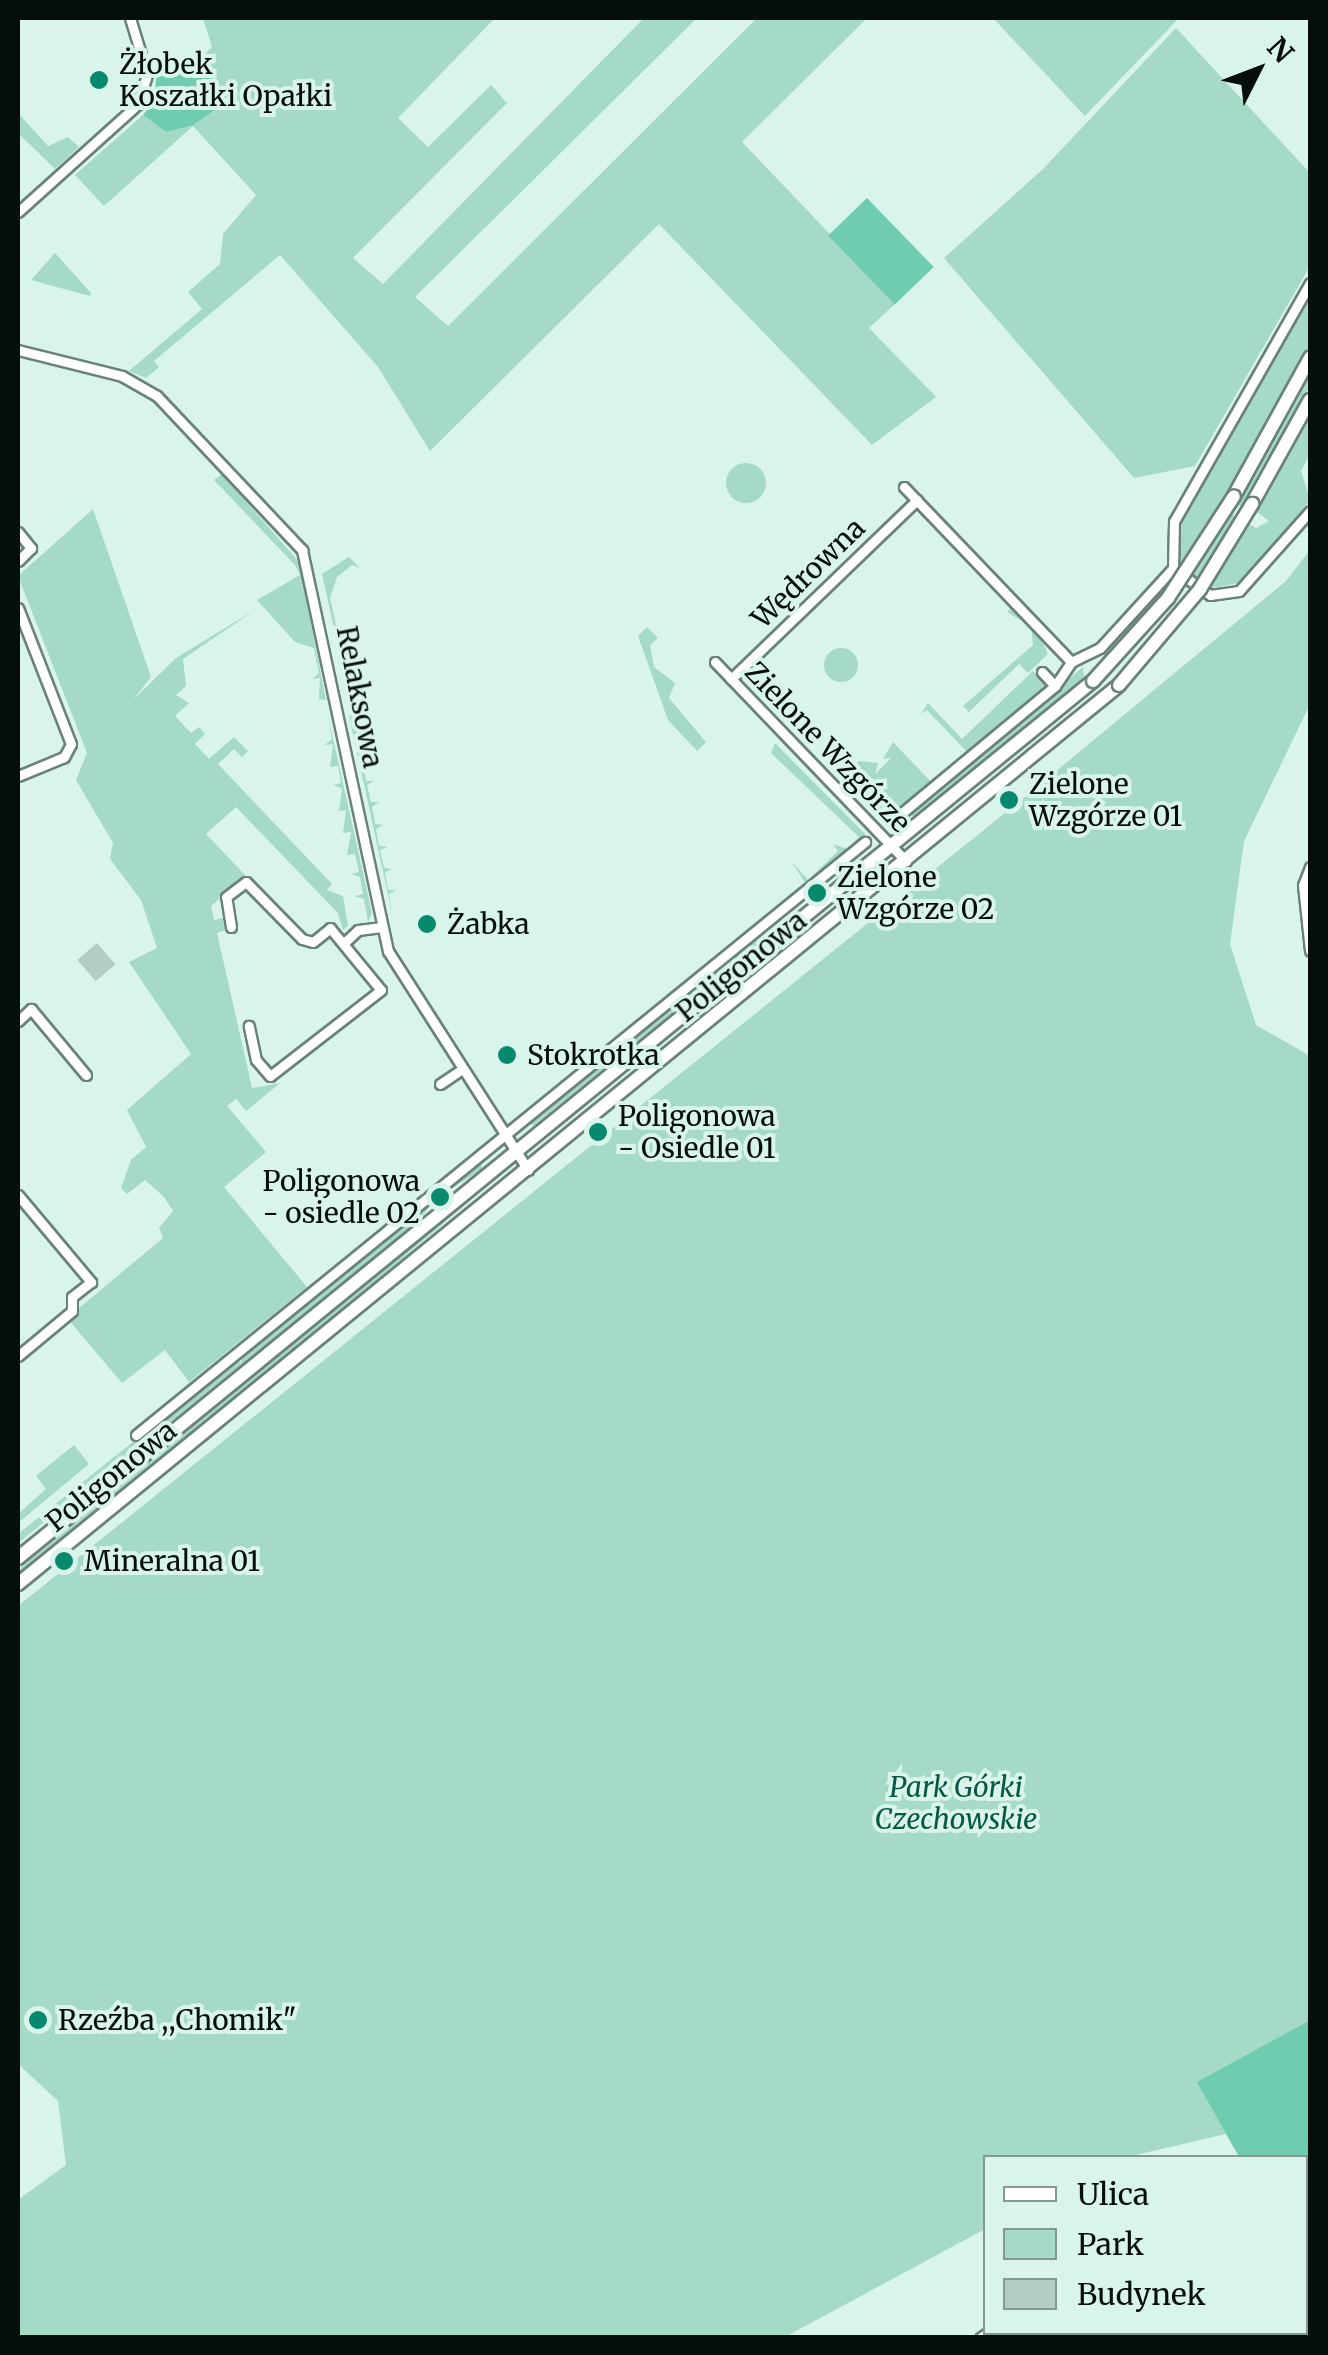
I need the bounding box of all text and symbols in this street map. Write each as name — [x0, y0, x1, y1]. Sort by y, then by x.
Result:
north arrow — [1208, 20, 1308, 120]
text: N — [1260, 30, 1301, 70]
place label: Żłobek Koszałki Opałki — [119, 47, 332, 113]
marker: Żłobek Koszałki Opałki — [88, 69, 110, 91]
street label: Wędrowna — [744, 511, 872, 635]
street label: Relaksowa — [330, 623, 390, 771]
street label: Zielone Wzgórze — [738, 655, 918, 839]
place label: Zielone Wzgórze 01 — [1029, 767, 1182, 833]
marker: Zielone Wzgórze 01 — [998, 789, 1020, 811]
place label: Zielone Wzgórze 02 — [837, 860, 994, 926]
marker: Zielone Wzgórze 02 — [806, 882, 828, 904]
street label: Poligonowa — [669, 903, 813, 1029]
place label: Żabka — [447, 907, 530, 941]
marker: Żabka — [416, 913, 438, 935]
place label: Stokrotka — [527, 1038, 659, 1072]
marker: Stokrotka — [496, 1044, 518, 1066]
place label: Poligonowa - Osiedle 01 — [618, 1099, 775, 1165]
marker: Poligonowa - Osiedle 01 — [587, 1121, 609, 1143]
place label: Poligonowa - osiedle 02 — [262, 1164, 420, 1230]
marker: Poligonowa - osiedle 02 — [429, 1186, 451, 1208]
street label: Poligonowa — [39, 1413, 183, 1539]
place label: Mineralna 01 — [84, 1544, 260, 1578]
marker: Mineralna 01 — [53, 1550, 75, 1572]
park label: Park Górki Czechowskie — [875, 1770, 1037, 1836]
place label: Rzeźba ,,Chomik" — [58, 2003, 297, 2037]
marker: Rzeźba ,,Chomik" — [27, 2009, 49, 2031]
legend — [983, 2155, 1308, 2335]
text: Ulica — [1077, 2175, 1149, 2213]
text: Park — [1077, 2225, 1144, 2263]
text: Budynek — [1077, 2275, 1206, 2313]

